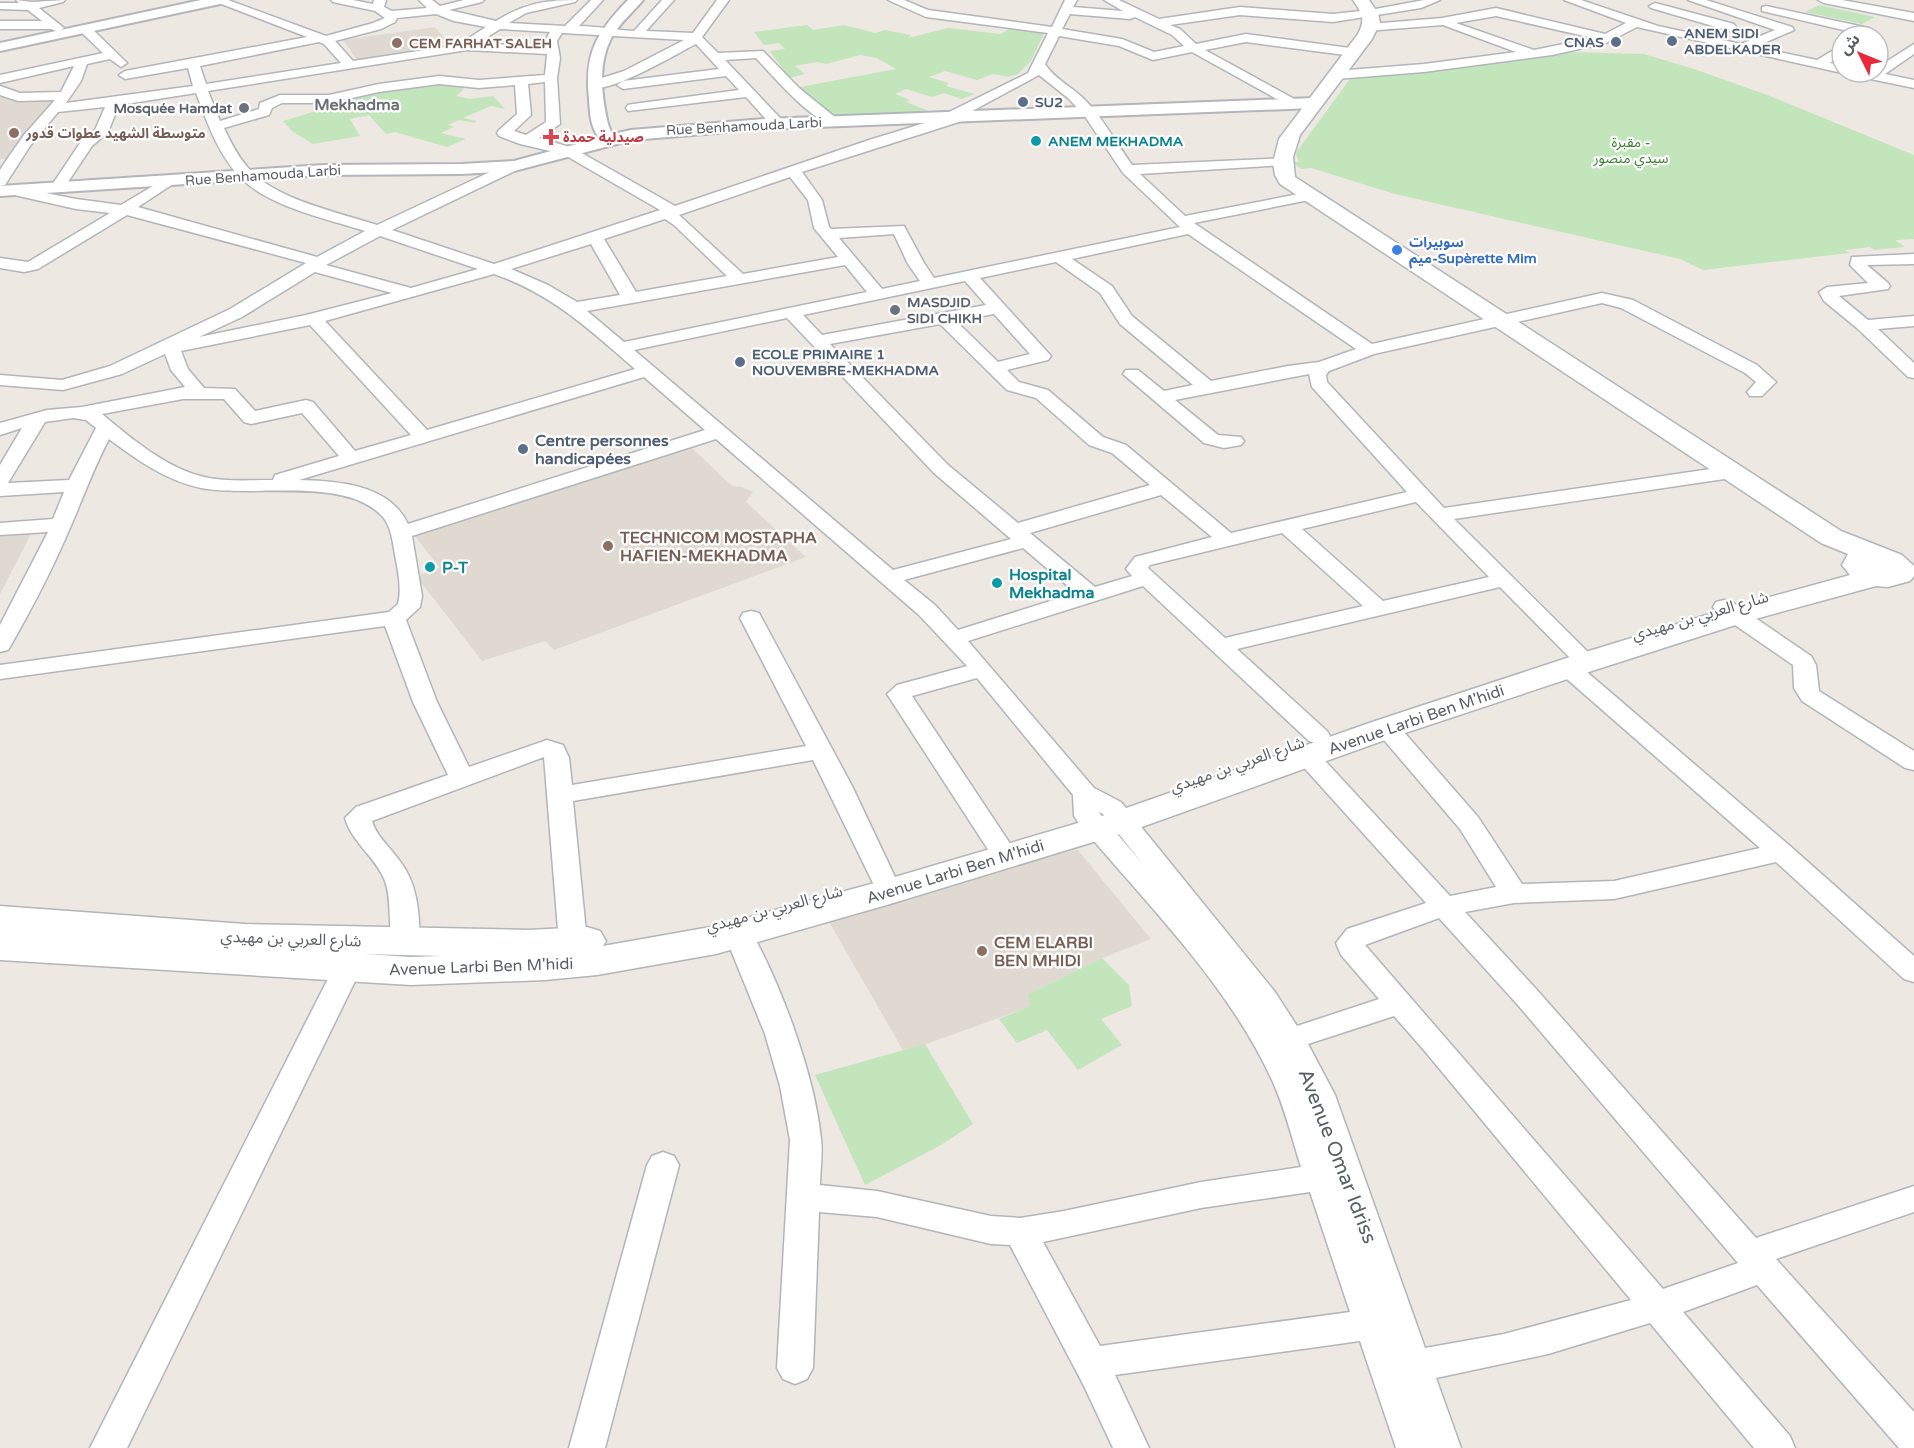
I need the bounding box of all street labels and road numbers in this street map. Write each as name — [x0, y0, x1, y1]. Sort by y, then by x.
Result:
street label: Rue Benhamouda Larbi — [665, 114, 823, 139]
street label: Rue Benhamouda Larbi — [184, 162, 342, 189]
street label: شارع العربي بن مهيدي — [1630, 587, 1771, 647]
street label: Avenue Larbi Ben M'hidi — [1326, 680, 1507, 759]
street label: شارع العربي بن مهيدي — [1167, 733, 1308, 799]
street label: Avenue Larbi Ben M'hidi — [864, 835, 1047, 909]
street label: شارع العربي بن مهيدي — [704, 881, 845, 939]
street label: شارع العربي بن مهيدي — [220, 927, 362, 953]
street label: Avenue Larbi Ben M'hidi — [388, 954, 574, 980]
street label: Avenue Omar Idriss — [1293, 1066, 1381, 1247]

